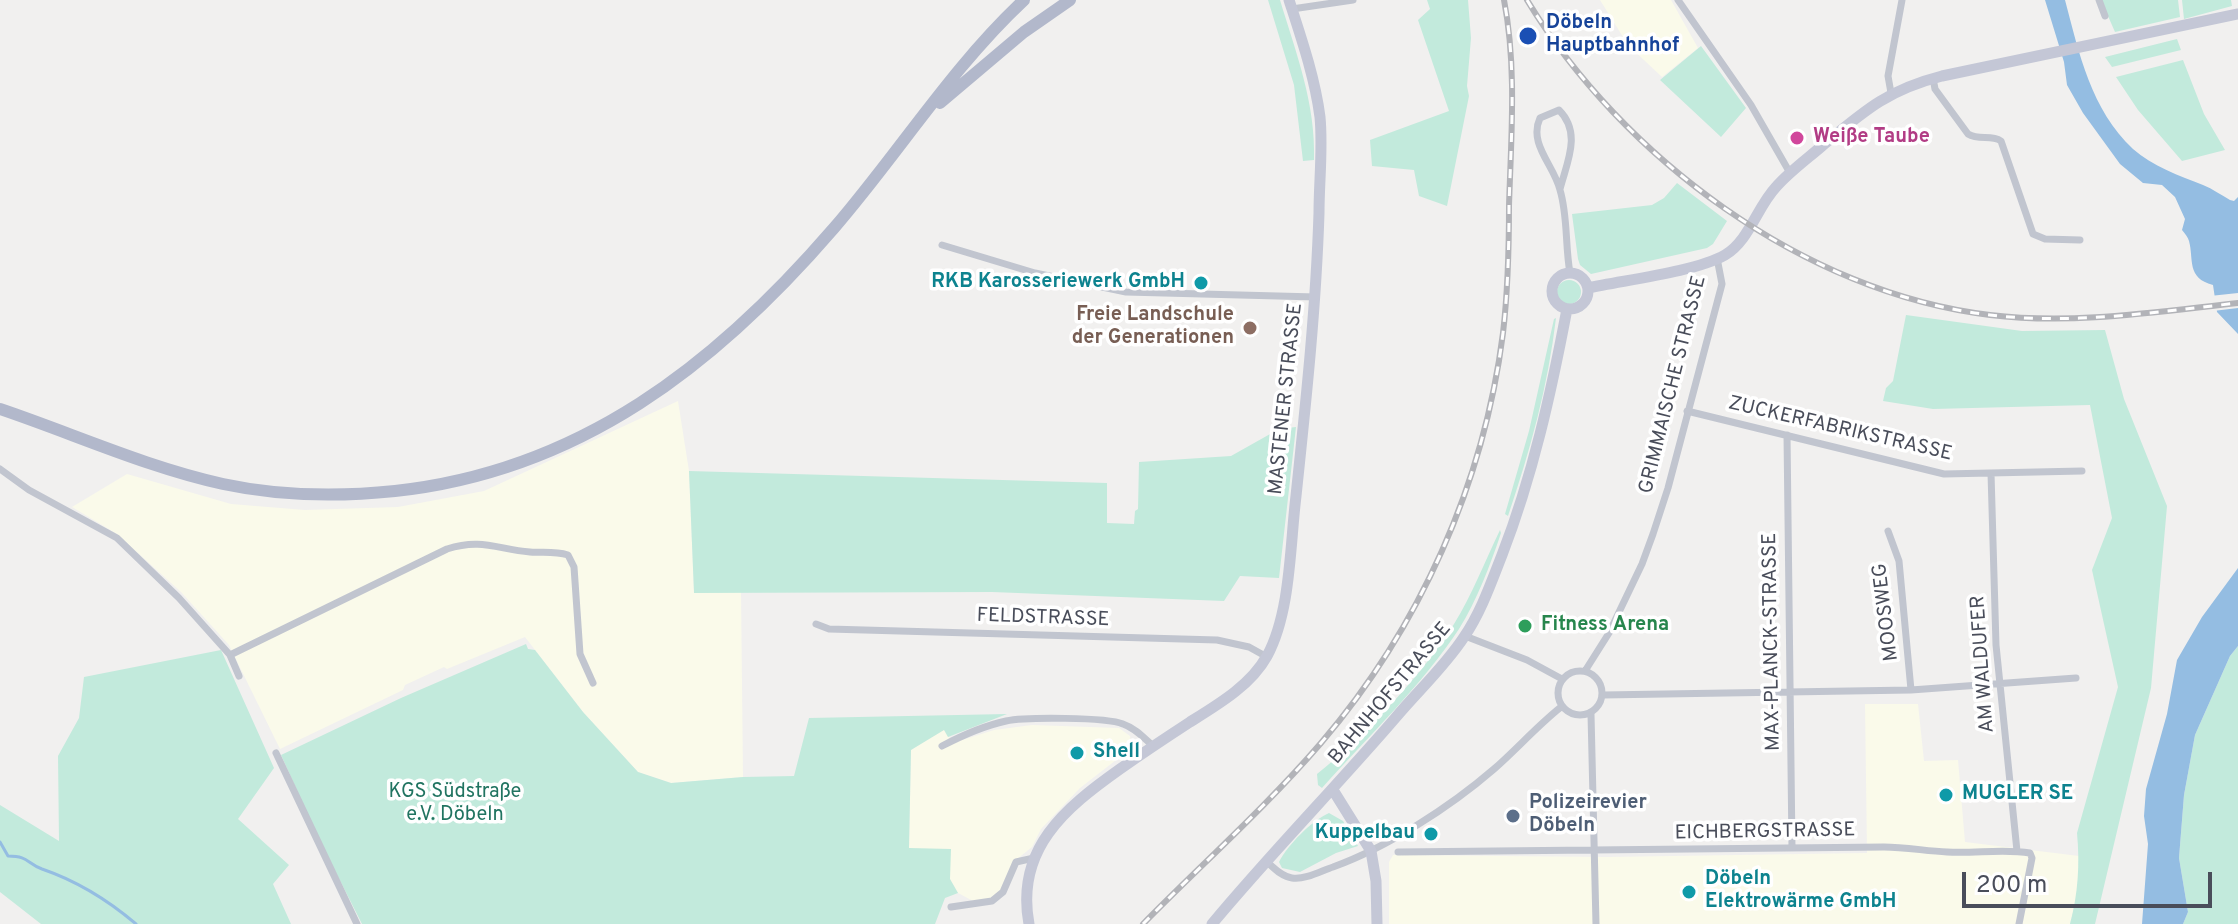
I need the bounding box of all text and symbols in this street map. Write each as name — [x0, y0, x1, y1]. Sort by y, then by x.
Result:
place label: Döbeln Hauptbahnhof — [1546, 12, 1679, 59]
marker: Döbeln Hauptbahnhof — [1517, 25, 1539, 47]
place label: Weiße Taube — [1813, 126, 1930, 150]
marker: Weiße Taube — [1788, 129, 1806, 147]
place label: RKB Karosseriewerk GmbH — [931, 271, 1185, 295]
marker: RKB Karosseriewerk GmbH — [1192, 274, 1210, 292]
street label: GRIMMAISCHE STRASSE — [1635, 274, 1713, 496]
street label: MASTENER STRASSE — [1265, 302, 1309, 496]
place label: Freie Landschule der Generationen — [1072, 304, 1234, 351]
marker: Freie Landschule der Generationen — [1241, 319, 1259, 337]
street label: ZUCKERFABRIKSTRASSE — [1726, 393, 1954, 467]
street label: MAX-PLANCK-STRASSE — [1759, 533, 1787, 751]
street label: MOOSWEG — [1869, 562, 1905, 662]
street label: AM WALDUFER — [1967, 594, 2001, 734]
street label: FELDSTRASSE — [976, 605, 1110, 633]
place label: Fitness Arena — [1541, 614, 1669, 638]
marker: Fitness Arena — [1516, 617, 1534, 635]
street label: BAHNHOFSTRASSE — [1325, 618, 1457, 770]
place label: Shell — [1093, 741, 1140, 765]
marker: Shell — [1068, 744, 1086, 762]
park label: KGS Südstraße e.V. Döbeln — [389, 781, 521, 828]
place label: MUGLER SE — [1962, 783, 2073, 807]
marker: MUGLER SE — [1937, 786, 1955, 804]
place label: Polizeirevier Döbeln — [1529, 792, 1647, 839]
marker: Polizeirevier Döbeln — [1504, 807, 1522, 825]
street label: EICHBERGSTRASSE — [1674, 819, 1856, 847]
place label: Kuppelbau — [1315, 822, 1415, 846]
marker: Kuppelbau — [1422, 825, 1440, 843]
scale bar — [1966, 856, 2216, 906]
place label: Döbeln Elektrowärme GmbH — [1705, 868, 1896, 915]
text: 200 m — [1976, 871, 2047, 901]
marker: Döbeln Elektrowärme GmbH — [1680, 883, 1698, 901]

